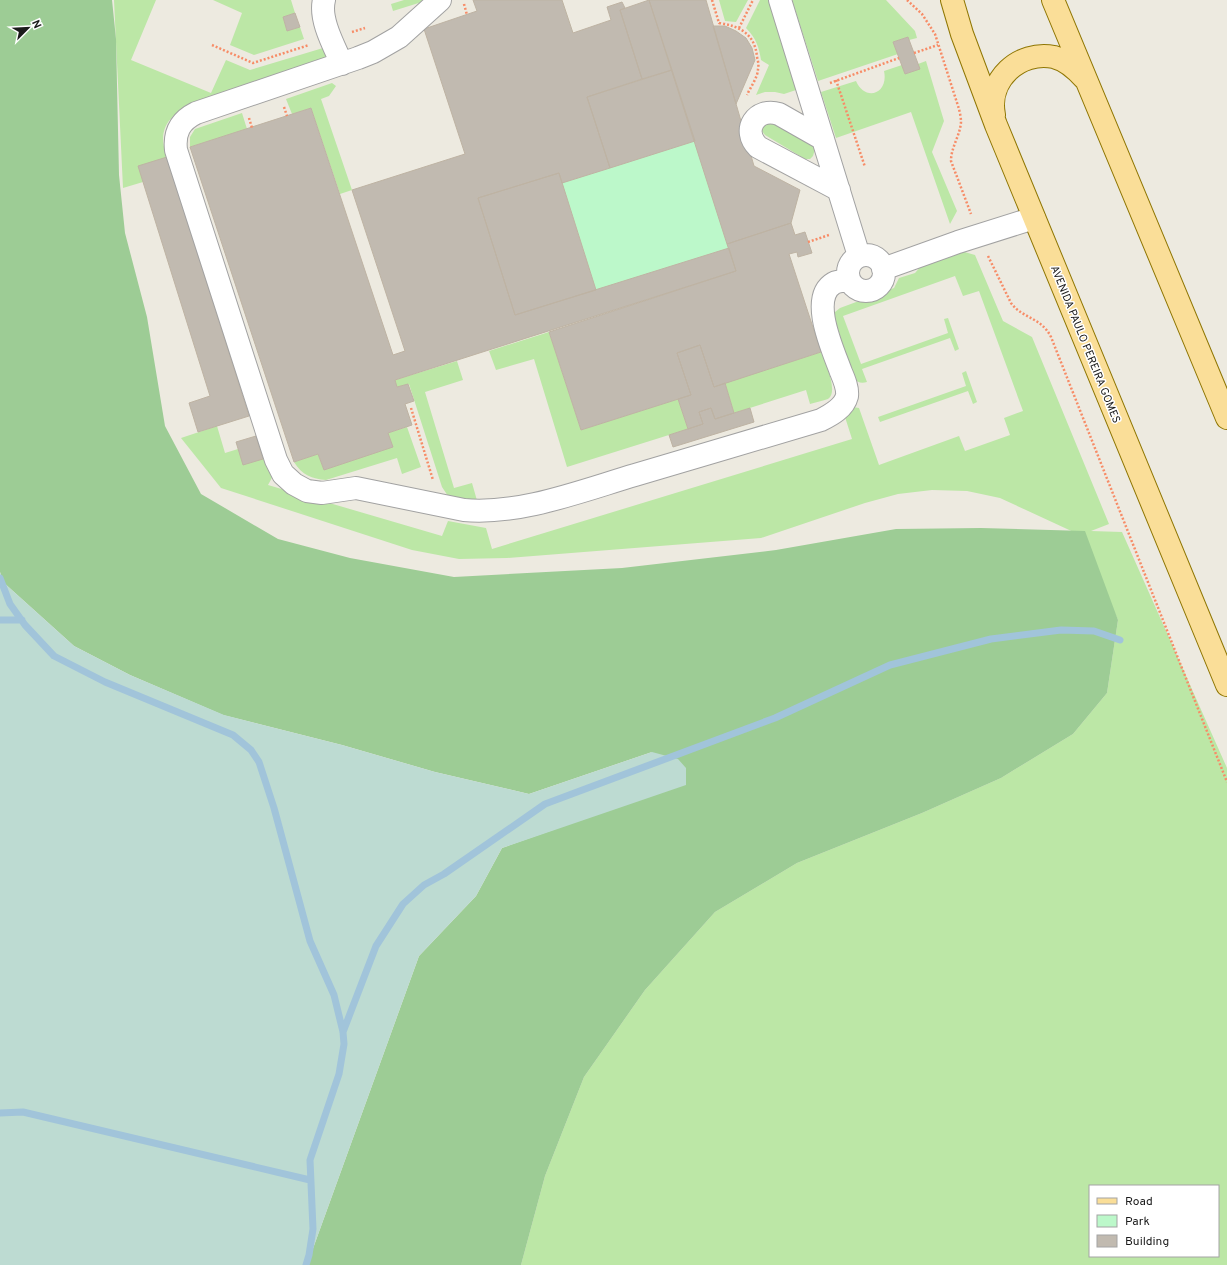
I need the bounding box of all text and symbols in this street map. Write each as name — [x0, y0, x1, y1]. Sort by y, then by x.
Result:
north arrow — [8, 8, 48, 48]
text: N — [28, 18, 44, 31]
street label: AVENIDA PAULO PEREIRA GOMES — [1047, 263, 1123, 425]
legend — [1089, 1185, 1219, 1257]
text: Road — [1125, 1194, 1153, 1210]
text: Park — [1125, 1214, 1150, 1230]
text: Building — [1125, 1234, 1169, 1250]

